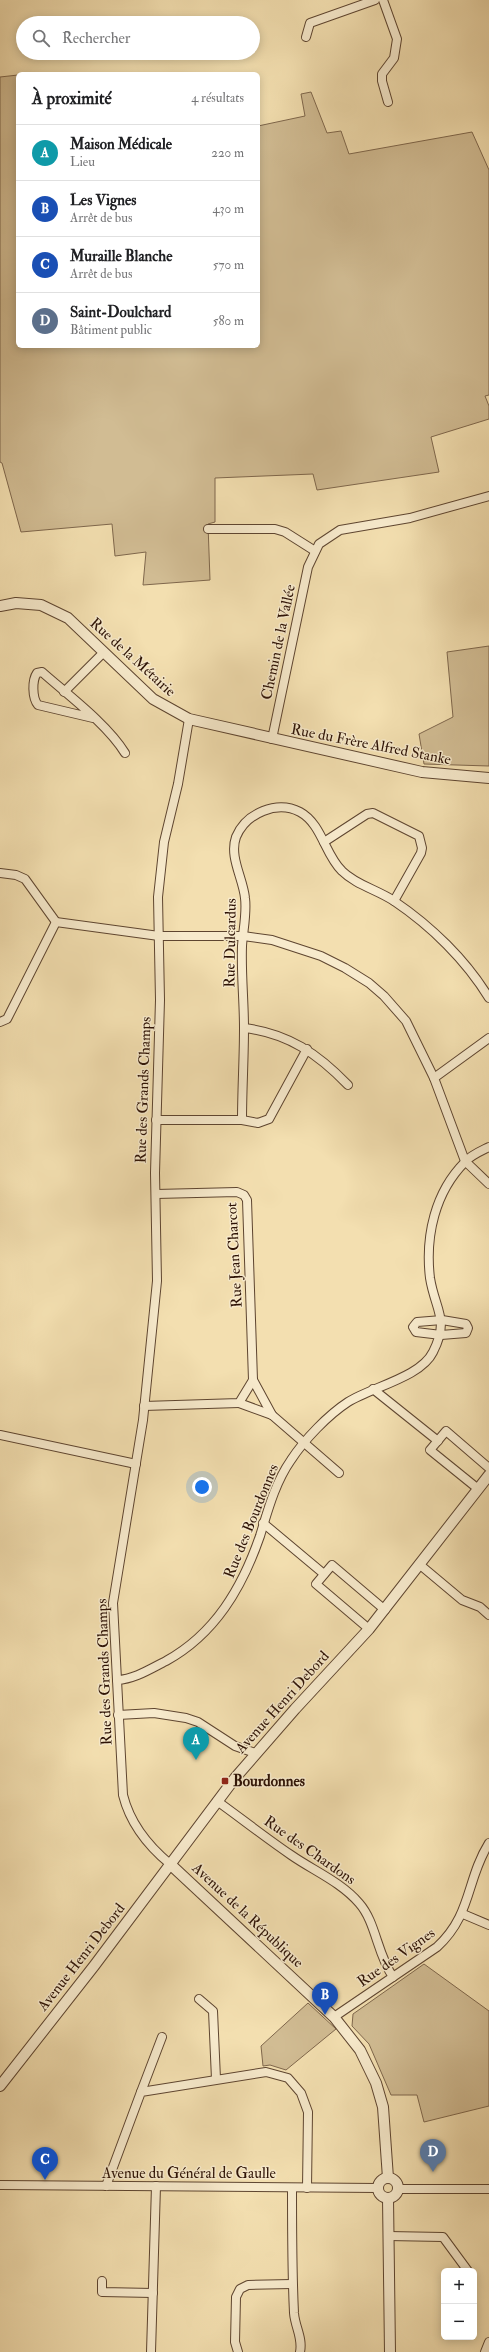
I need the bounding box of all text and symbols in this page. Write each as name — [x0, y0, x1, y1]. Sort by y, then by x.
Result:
search box — [16, 16, 260, 60]
icon: search — [30, 27, 52, 49]
text: Rechercher — [62, 29, 130, 48]
text: À proximité — [32, 88, 112, 109]
text: 4 résultats — [191, 90, 244, 106]
text: Maison Médicale — [70, 135, 172, 154]
text: A — [41, 145, 49, 161]
text: 220 m — [211, 145, 244, 161]
text: Lieu — [70, 154, 95, 170]
text: Les Vignes — [70, 191, 137, 210]
text: B — [41, 201, 49, 217]
text: 430 m — [213, 201, 244, 217]
text: Arrêt de bus — [70, 210, 132, 226]
text: Muraille Blanche — [70, 247, 173, 266]
text: C — [40, 257, 50, 273]
text: 570 m — [213, 257, 244, 273]
text: Arrêt de bus — [70, 266, 132, 282]
text: Saint-Doulchard — [70, 303, 171, 322]
text: D — [40, 313, 50, 329]
text: 580 m — [213, 313, 244, 329]
text: Bâtiment public — [70, 322, 152, 338]
street label: Chemin de la Vallée — [257, 583, 300, 701]
street label: Rue de la Métairie — [86, 614, 180, 701]
street label: Rue du Frère Alfred Stanke — [289, 720, 453, 769]
street label: Rue Dulcardus — [220, 898, 241, 988]
street label: Rue des Grands Champs — [131, 1016, 157, 1164]
street label: Rue Jean Charcot — [222, 1202, 248, 1308]
street label: Rue des Bourdonnes — [220, 1461, 283, 1581]
your location — [192, 1477, 212, 1497]
street label: Rue des Grands Champs — [92, 1598, 118, 1746]
street label: Avenue Henri Debord — [231, 1647, 334, 1758]
pin: A — [183, 1727, 209, 1760]
place label: Bourdonnes — [233, 1772, 305, 1791]
marker: Bourdonnes — [220, 1776, 230, 1786]
street label: Rue des Chardons — [260, 1812, 359, 1889]
street label: Avenue de la République — [187, 1858, 307, 1973]
street label: Avenue Henri Debord — [33, 1899, 130, 2016]
street label: Rue des Vignes — [354, 1924, 439, 1991]
pin: B — [312, 1982, 338, 2015]
pin: D — [420, 2139, 446, 2172]
pin: C — [32, 2147, 58, 2180]
street label: Avenue du Général de Gaulle — [101, 2164, 276, 2183]
map controls — [441, 2268, 477, 2340]
button: + — [441, 2268, 477, 2304]
button: − — [441, 2304, 477, 2340]

